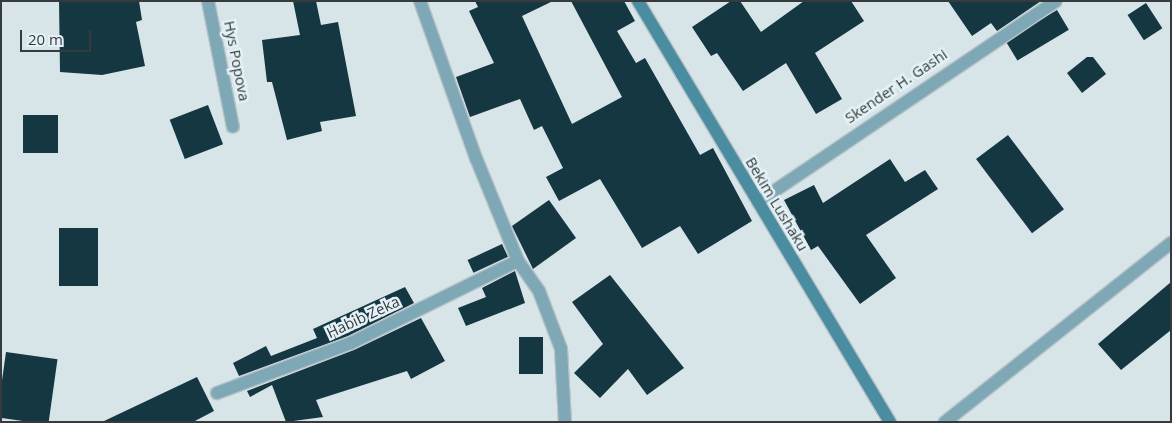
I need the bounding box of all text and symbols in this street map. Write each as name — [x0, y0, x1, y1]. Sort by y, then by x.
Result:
street label: Hys Popova — [220, 19, 254, 103]
scale bar — [22, 20, 94, 52]
text: 20 m — [28, 29, 63, 49]
street label: Skender H. Gashi — [841, 45, 951, 127]
street label: Bekim Lushaku — [742, 154, 812, 254]
street label: Habib Zeka — [324, 292, 402, 342]

